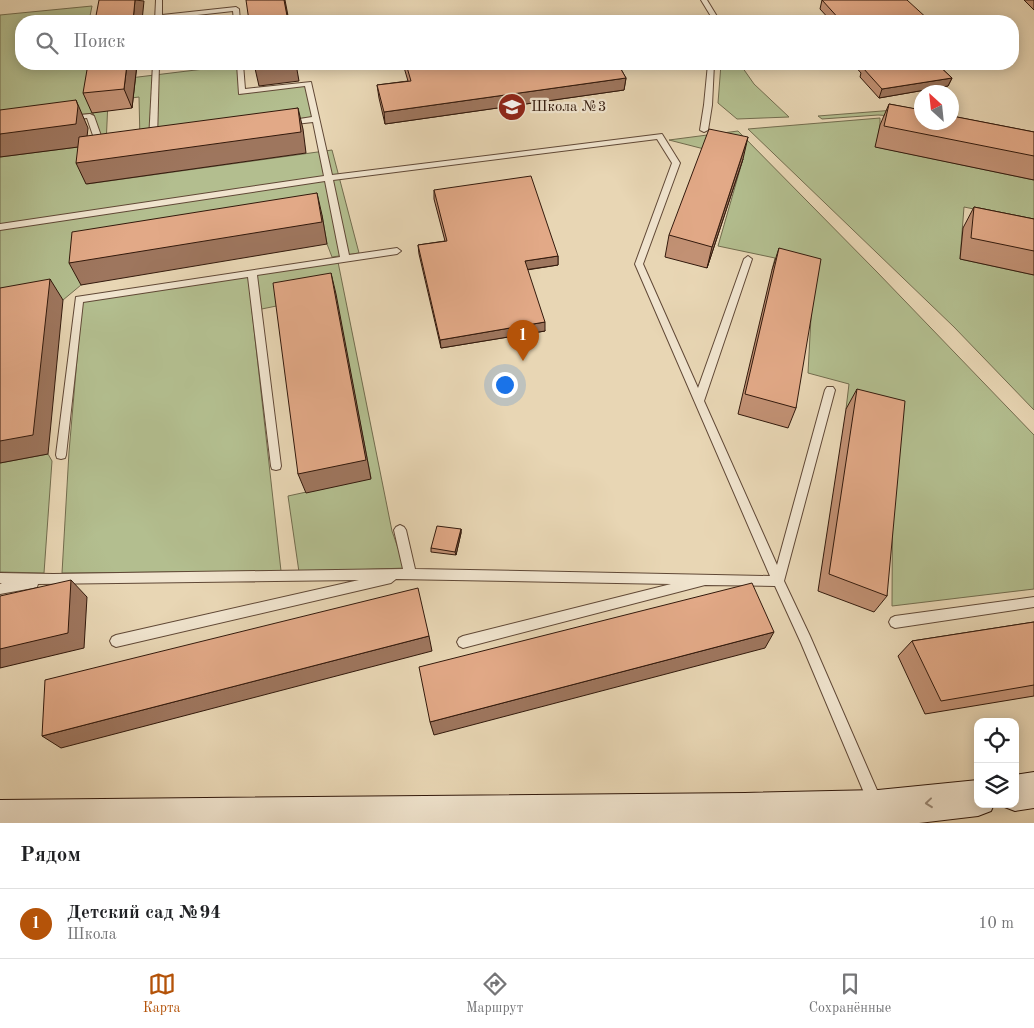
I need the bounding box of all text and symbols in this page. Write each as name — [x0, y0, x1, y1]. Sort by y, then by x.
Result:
search box — [15, 15, 1019, 70]
icon: search — [33, 29, 61, 57]
text: Поиск — [73, 33, 125, 52]
north arrow — [914, 85, 959, 130]
school or university icon: Школа №3 — [497, 92, 527, 122]
place label: Школа №3 — [531, 100, 606, 115]
pin: 1 — [507, 320, 539, 361]
your location — [492, 372, 518, 398]
map controls — [974, 718, 1019, 808]
button: locate — [974, 718, 1019, 763]
button: layers — [974, 763, 1019, 808]
one-way arrow — [925, 797, 933, 808]
text: Рядом — [20, 845, 81, 866]
text: Детский сад №94 — [67, 904, 221, 923]
text: 1 — [31, 916, 41, 932]
text: 10 m — [978, 916, 1014, 932]
text: Школа — [67, 927, 117, 943]
tab: Карта — [143, 970, 181, 1017]
tab: Маршрут — [466, 970, 523, 1017]
tab: Сохранённые — [809, 970, 891, 1017]

